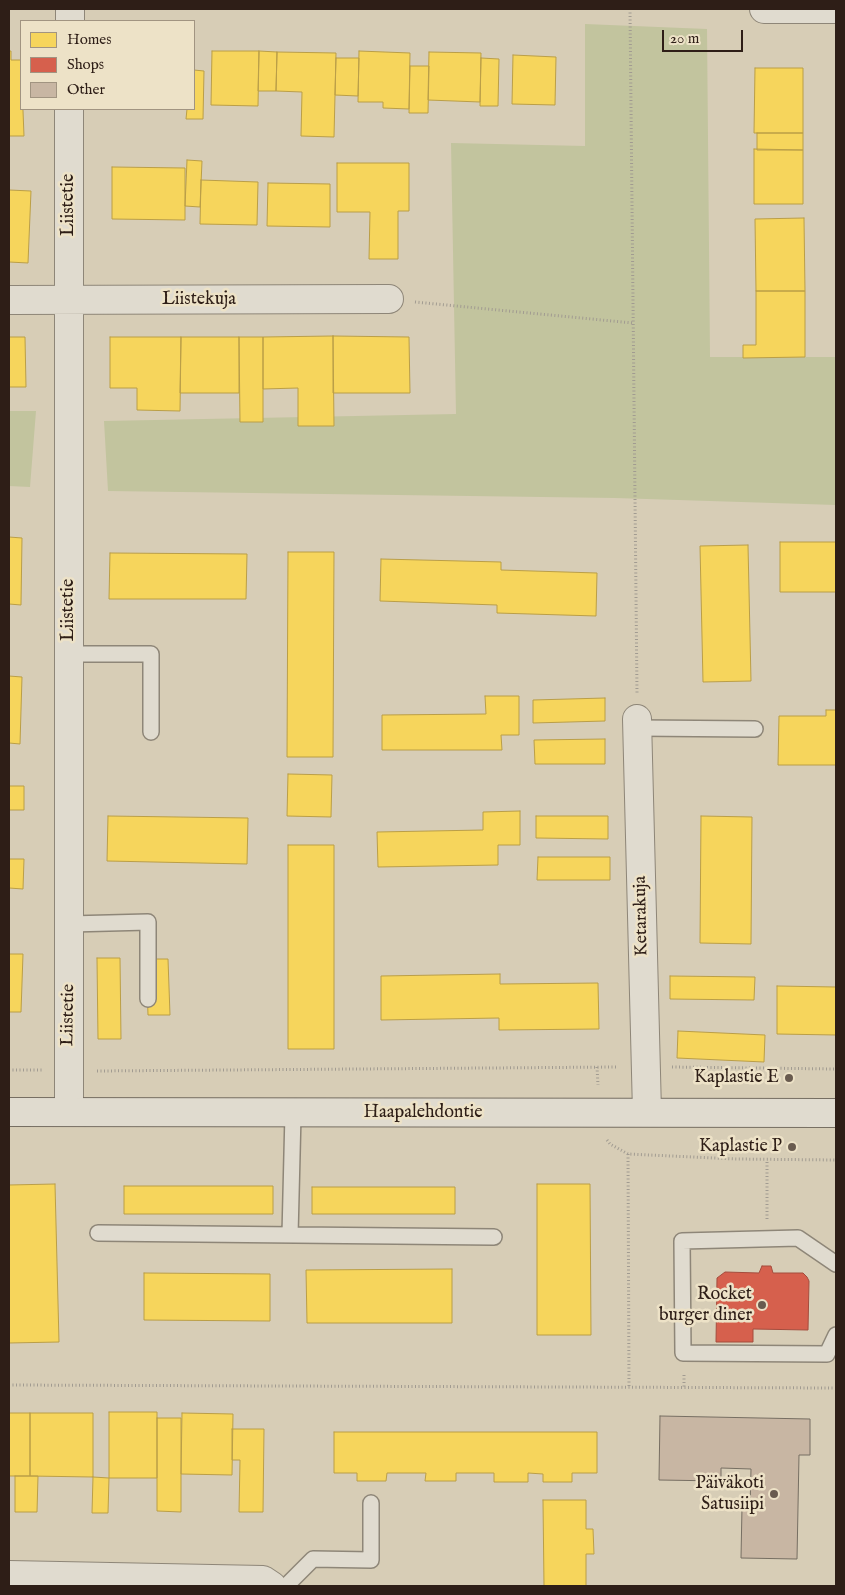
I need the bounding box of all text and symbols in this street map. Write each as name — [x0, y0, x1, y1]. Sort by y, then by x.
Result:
legend — [20, 20, 195, 110]
scale bar — [665, 20, 746, 52]
text: 20 m — [670, 29, 699, 48]
text: Homes — [67, 30, 111, 49]
text: Shops — [67, 55, 104, 74]
text: Other — [67, 80, 105, 99]
street label: Liistetie — [58, 174, 80, 236]
street label: Liistekuja — [162, 289, 236, 311]
street label: Liistetie — [58, 579, 80, 641]
street label: Ketarakuja — [630, 875, 654, 957]
street label: Liistetie — [58, 984, 80, 1046]
place label: Kaplastie E — [694, 1067, 779, 1089]
marker: Kaplastie E — [783, 1072, 795, 1084]
street label: Haapalehdontie — [363, 1102, 483, 1124]
place label: Kaplastie P — [699, 1136, 782, 1158]
marker: Kaplastie P — [786, 1141, 798, 1153]
place label: Rocket burger diner — [659, 1284, 752, 1326]
marker: Rocket burger diner — [756, 1299, 768, 1311]
place label: Päiväkoti Satusiipi — [695, 1473, 764, 1516]
marker: Päiväkoti Satusiipi — [768, 1488, 780, 1500]

